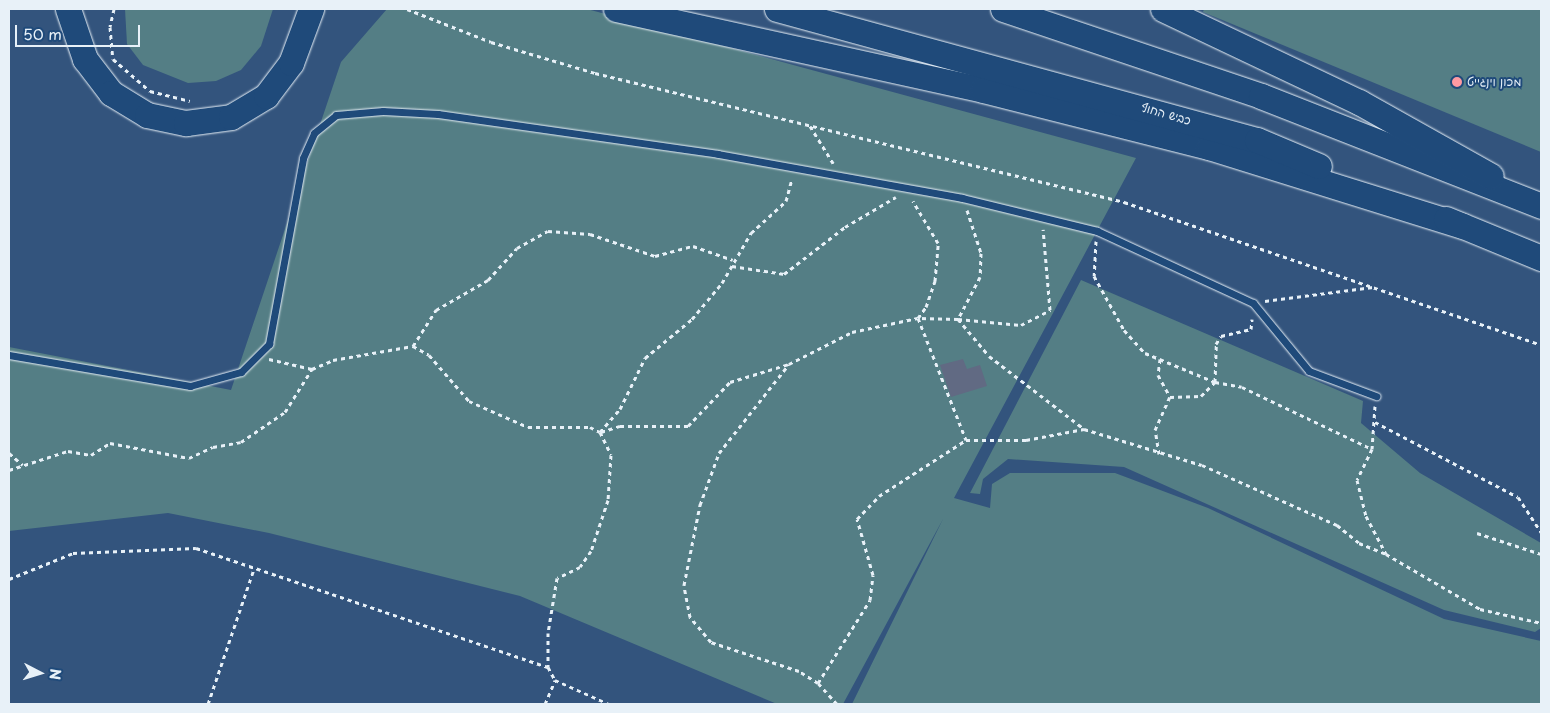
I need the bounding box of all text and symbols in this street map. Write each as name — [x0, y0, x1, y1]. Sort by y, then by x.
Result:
scale bar — [18, 15, 142, 47]
text: 50 m — [23, 22, 62, 45]
place label: מכון וינגייט — [1467, 75, 1521, 89]
marker: מכון וינגייט — [1451, 76, 1463, 88]
street label: כביש החוף — [1139, 100, 1193, 128]
north arrow — [15, 648, 65, 698]
text: N — [44, 668, 66, 681]

